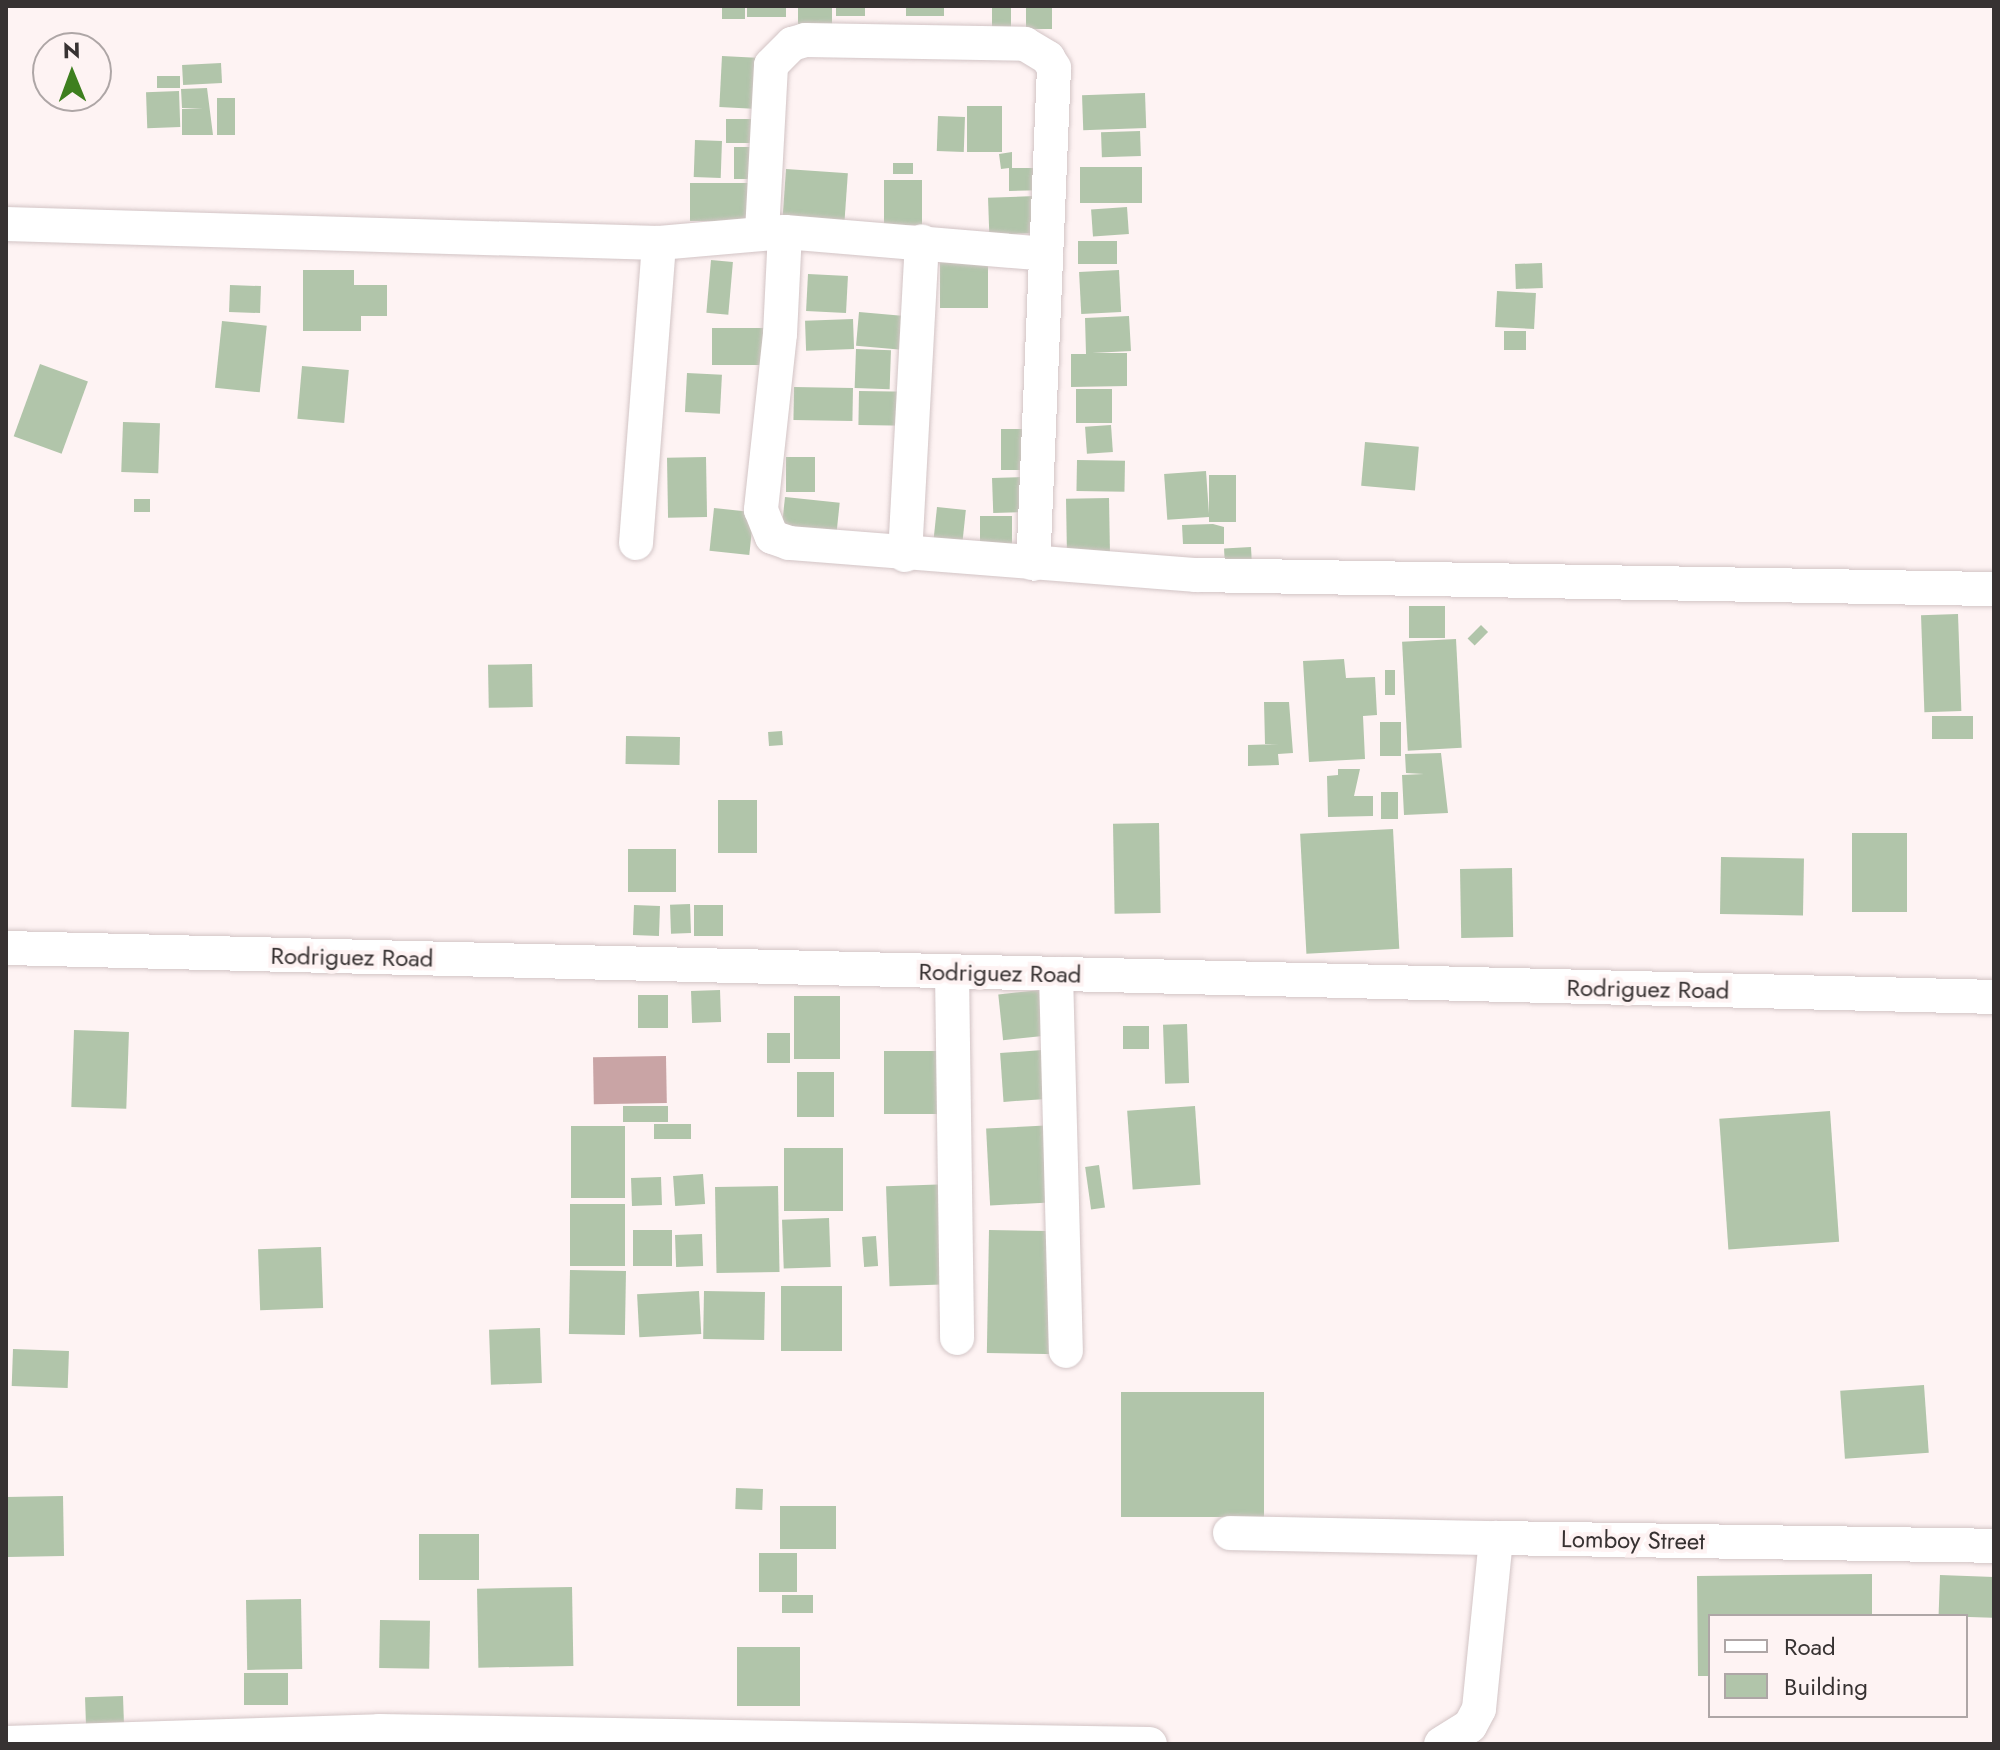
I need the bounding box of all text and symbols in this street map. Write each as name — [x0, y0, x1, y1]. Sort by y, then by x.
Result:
north arrow — [32, 32, 112, 112]
text: N — [63, 34, 81, 66]
street label: Rodriguez Road — [270, 941, 434, 973]
street label: Rodriguez Road — [918, 957, 1082, 989]
street label: Rodriguez Road — [1566, 973, 1730, 1005]
street label: Lomboy Street — [1561, 1524, 1705, 1556]
legend — [1708, 1614, 1968, 1718]
text: Road — [1784, 1629, 1836, 1664]
text: Building — [1784, 1669, 1868, 1704]

